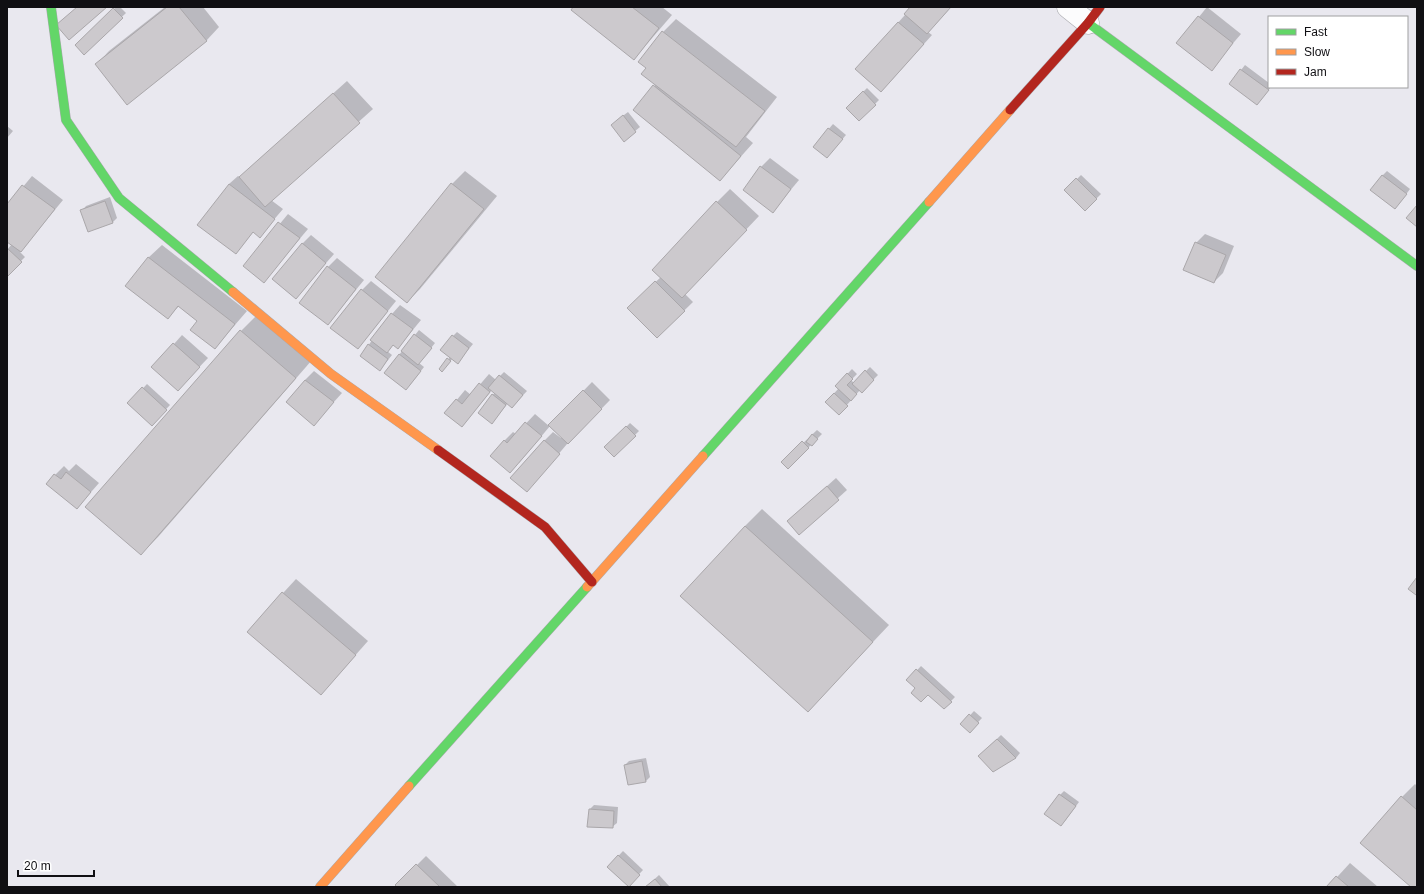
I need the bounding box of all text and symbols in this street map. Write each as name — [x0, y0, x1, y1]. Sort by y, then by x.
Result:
legend — [1268, 16, 1408, 88]
text: Fast — [1304, 25, 1328, 39]
text: Slow — [1304, 45, 1330, 59]
text: Jam — [1304, 65, 1327, 79]
scale bar — [18, 852, 94, 878]
text: 20 m — [24, 859, 51, 873]

